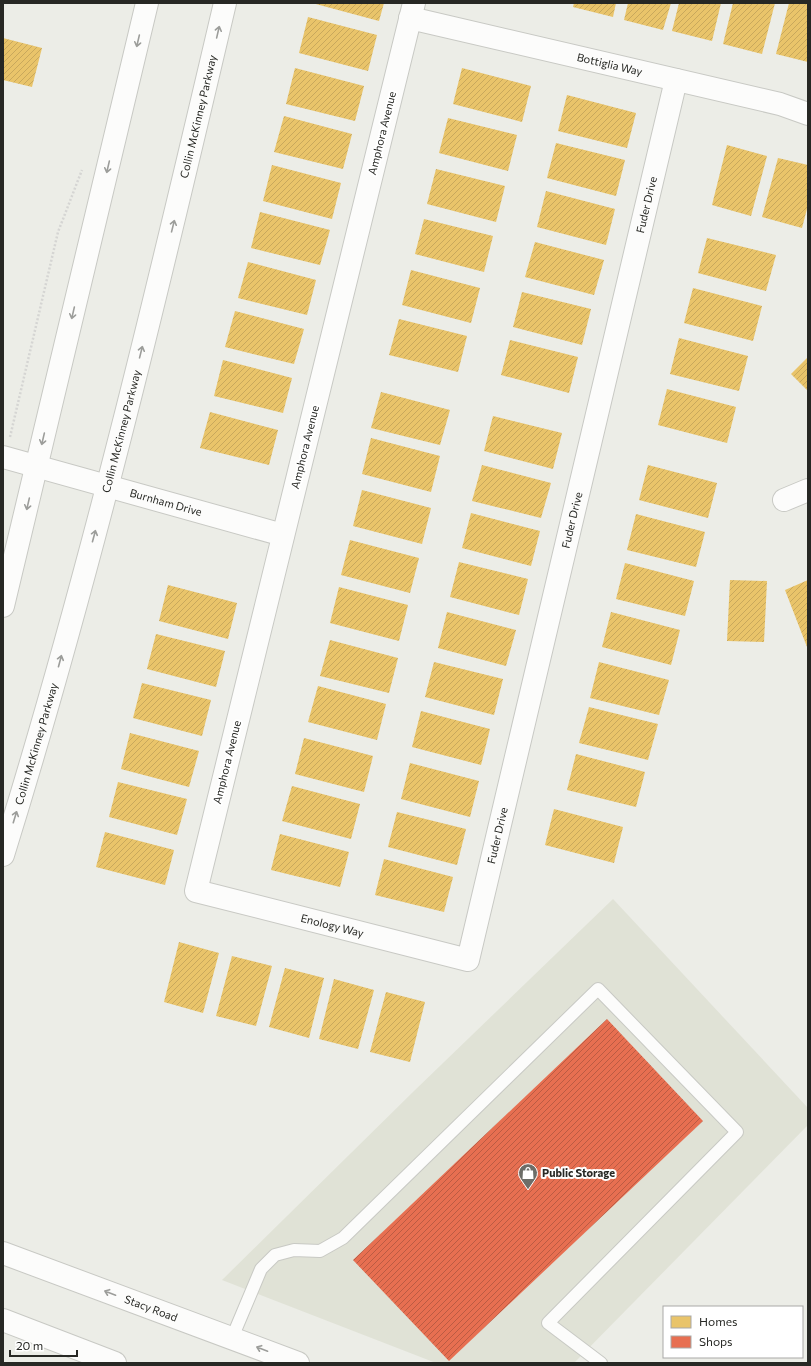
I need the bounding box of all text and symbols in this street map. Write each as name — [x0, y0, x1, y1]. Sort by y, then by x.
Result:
one-way arrow — [215, 25, 223, 38]
one-way arrow — [134, 34, 142, 47]
street label: Bottiglia Way — [576, 50, 644, 78]
street label: Collin McKinney Parkway — [177, 53, 219, 179]
street label: Amphora Avenue — [365, 90, 398, 176]
one-way arrow — [104, 161, 111, 174]
street label: Fuder Drive — [633, 175, 659, 234]
one-way arrow — [169, 220, 177, 233]
one-way arrow — [69, 306, 77, 319]
one-way arrow — [138, 346, 145, 359]
street label: Collin McKinney Parkway — [99, 368, 143, 494]
street label: Amphora Avenue — [288, 404, 321, 490]
one-way arrow — [39, 432, 46, 445]
street label: Burnham Drive — [128, 486, 204, 518]
street label: Fuder Drive — [559, 490, 584, 550]
one-way arrow — [23, 497, 31, 510]
one-way arrow — [91, 530, 98, 543]
one-way arrow — [57, 655, 64, 668]
street label: Collin McKinney Parkway — [12, 681, 60, 806]
street label: Amphora Avenue — [210, 719, 243, 805]
street label: Fuder Drive — [484, 806, 510, 865]
one-way arrow — [12, 811, 19, 824]
street label: Enology Way — [300, 911, 366, 939]
shop icon: Public Storage — [517, 1162, 539, 1190]
place label: Public Storage — [542, 1166, 615, 1179]
one-way arrow — [105, 1288, 117, 1296]
street label: Stacy Road — [123, 1292, 180, 1324]
legend — [663, 1306, 803, 1358]
text: Homes — [699, 1314, 737, 1328]
scale bar — [10, 1332, 77, 1358]
text: Shops — [699, 1334, 733, 1348]
text: 20 m — [16, 1338, 43, 1352]
one-way arrow — [256, 1345, 268, 1353]

